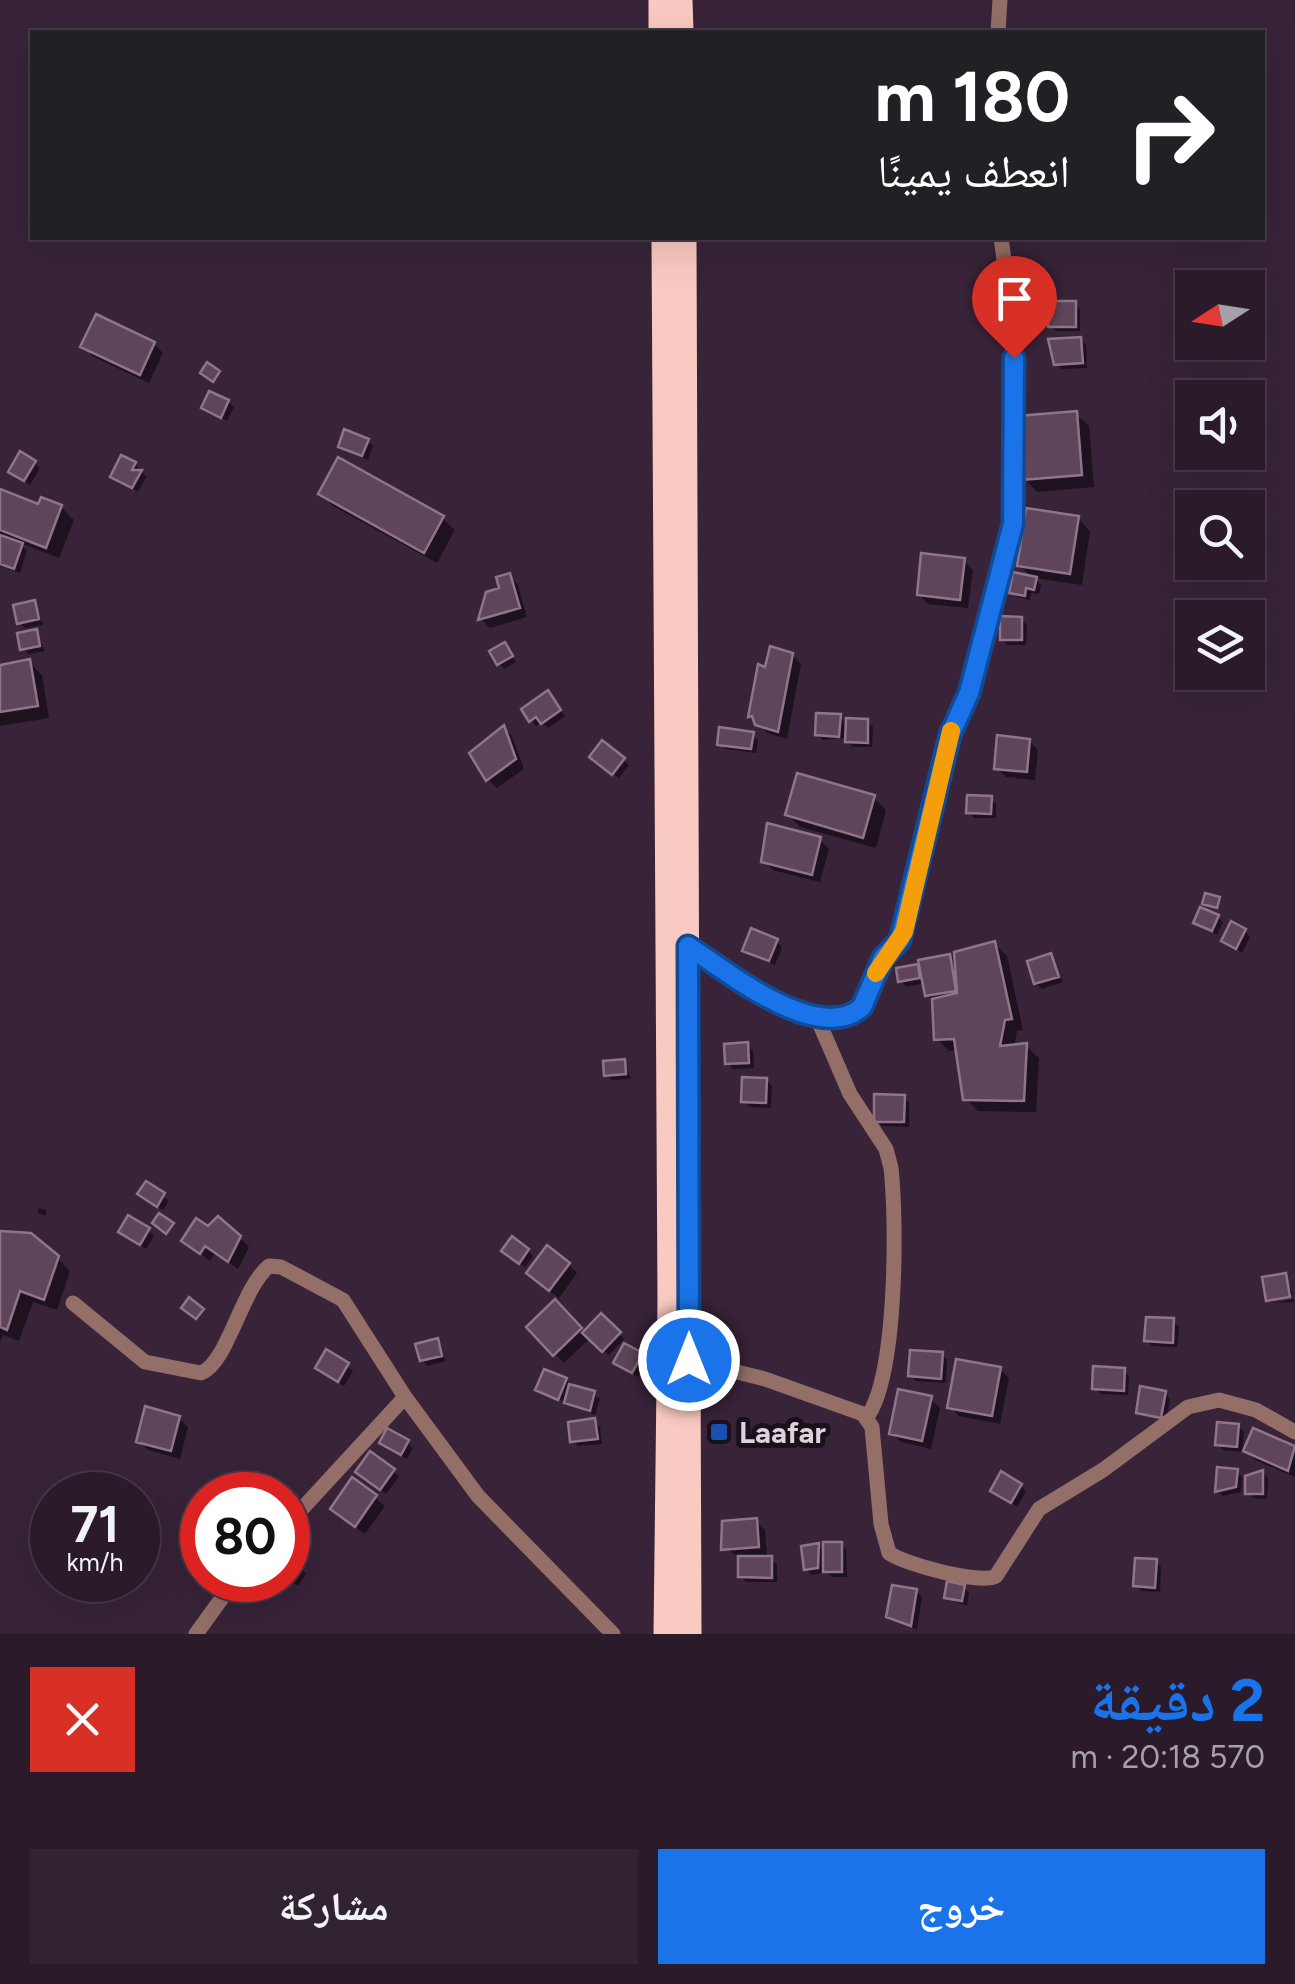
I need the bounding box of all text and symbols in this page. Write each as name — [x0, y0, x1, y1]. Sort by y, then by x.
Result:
text: 180 m — [875, 54, 1070, 139]
icon: right — [1105, 70, 1235, 200]
text: انعطف يمينًا — [877, 144, 1070, 198]
pin — [972, 256, 1057, 359]
north arrow — [1175, 270, 1265, 360]
map controls — [1175, 270, 1265, 690]
icon: arrive — [987, 271, 1042, 326]
button: sound — [1175, 380, 1265, 470]
button: search — [1175, 490, 1265, 580]
button: layers — [1175, 600, 1265, 690]
position arrow — [637, 1308, 741, 1412]
place label: Laafar — [739, 1414, 826, 1451]
marker: Laafar — [708, 1421, 730, 1443]
speed limit sign: 80 — [180, 1472, 310, 1602]
text: 71 — [71, 1494, 119, 1555]
text: km/h — [66, 1547, 124, 1577]
text: 2 دقيقة — [1090, 1664, 1265, 1736]
button: close — [30, 1667, 135, 1772]
text: 570 m · 20:18 — [1070, 1738, 1265, 1776]
button: مشاركة — [30, 1849, 638, 1964]
button: خروج — [658, 1849, 1265, 1964]

